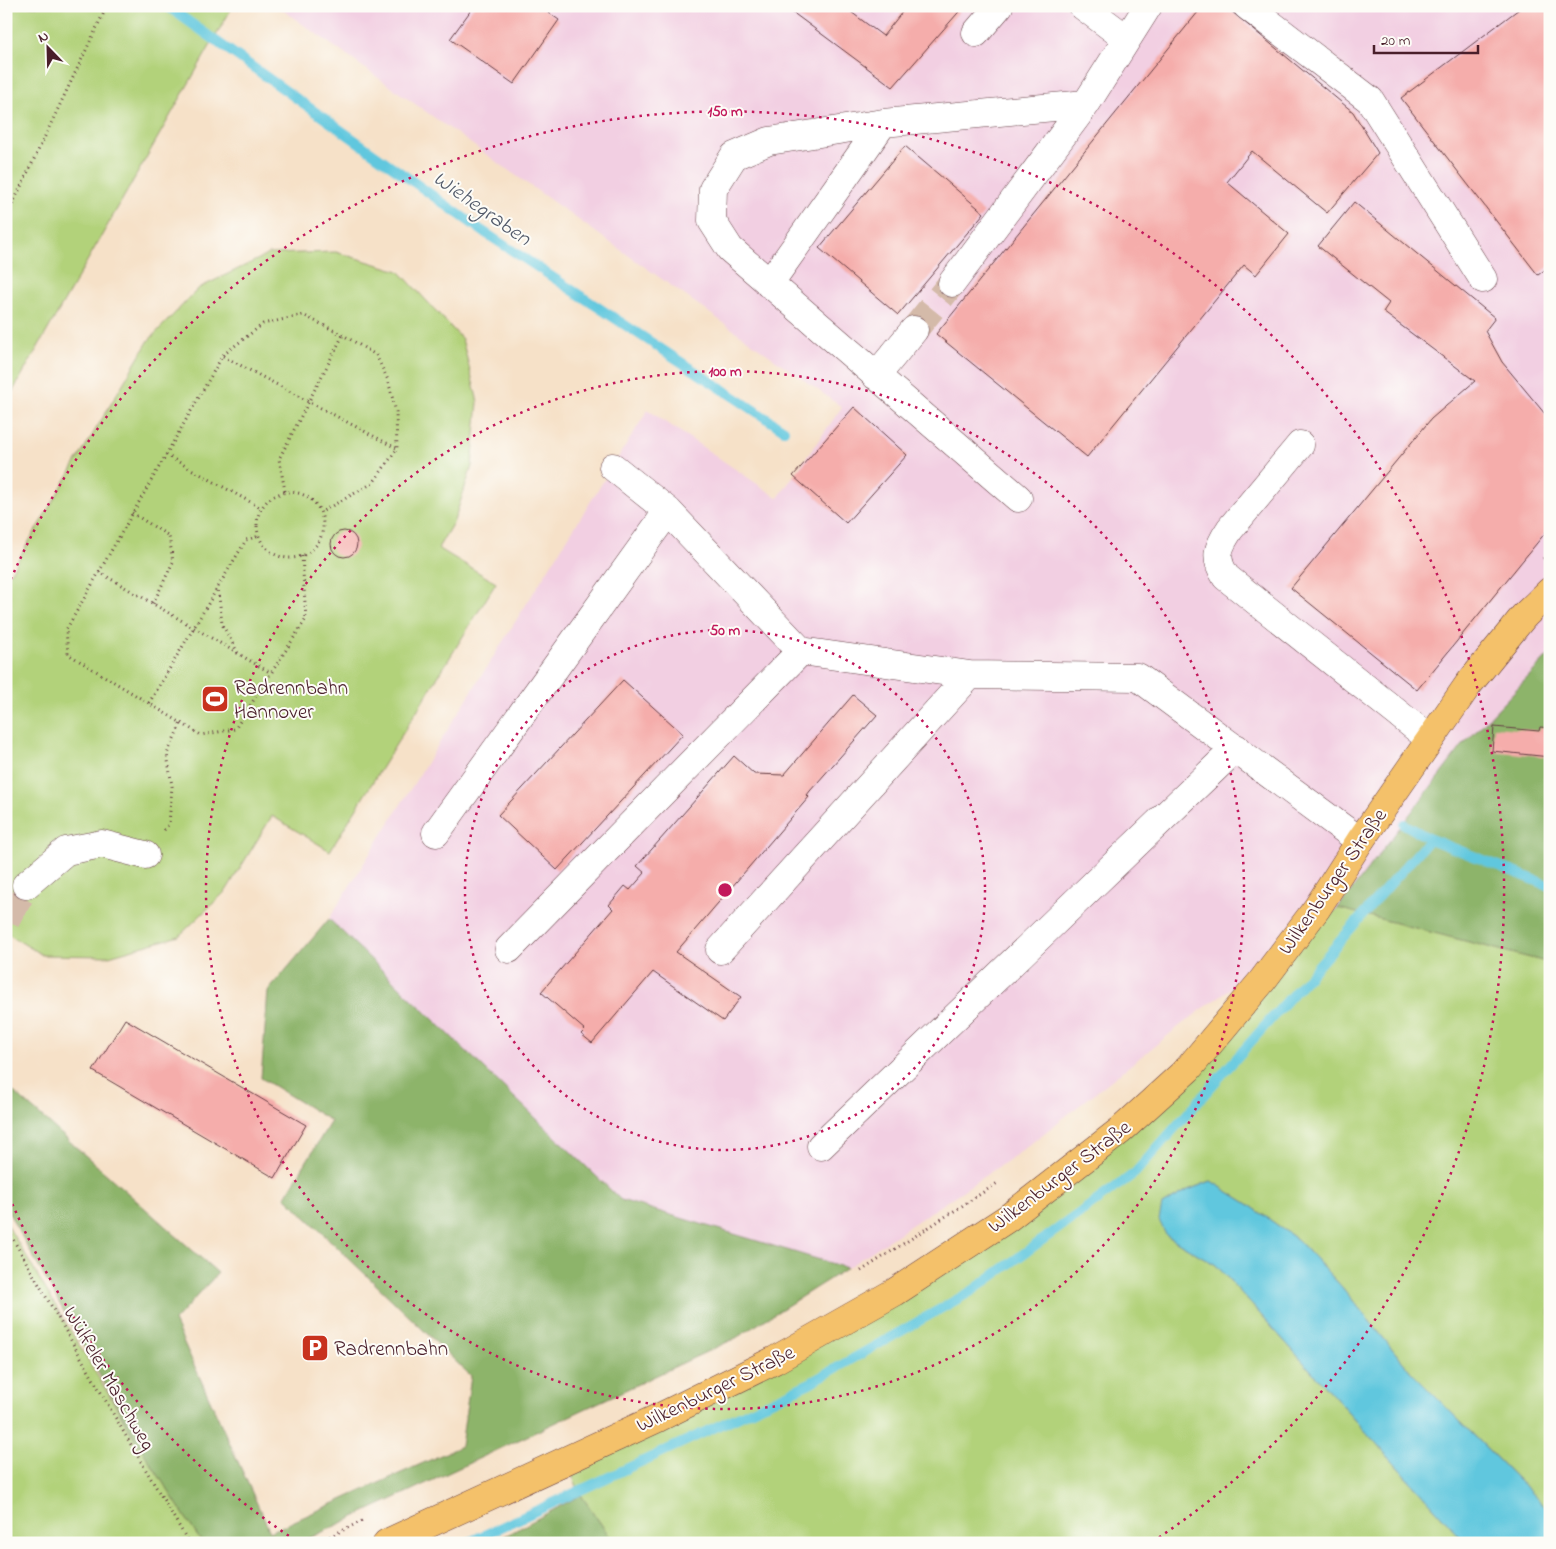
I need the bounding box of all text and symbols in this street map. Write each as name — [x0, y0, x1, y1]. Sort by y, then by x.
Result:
north arrow — [22, 22, 72, 72]
scale bar — [1374, 22, 1477, 54]
text: N — [35, 26, 52, 49]
text: 20 m — [1381, 30, 1411, 52]
text: 150 m — [707, 101, 743, 123]
water label: Wiehegraben — [426, 164, 538, 256]
text: 100 m — [708, 361, 742, 383]
text: 50 m — [710, 620, 741, 642]
place label: Radrennbahn Hannover — [234, 674, 348, 728]
sports icon: Radrennbahn Hannover — [200, 684, 230, 714]
street label: Wilkenburger Straße — [1272, 802, 1397, 963]
centre of rings — [716, 881, 734, 899]
street label: Wilkenburger Straße — [982, 1113, 1140, 1243]
street label: Wülfeler Maschweg — [53, 1301, 162, 1458]
parking icon: Radrennbahn — [300, 1333, 330, 1363]
place label: Radrennbahn — [334, 1335, 448, 1365]
street label: Wilkenburger Straße — [632, 1338, 801, 1443]

